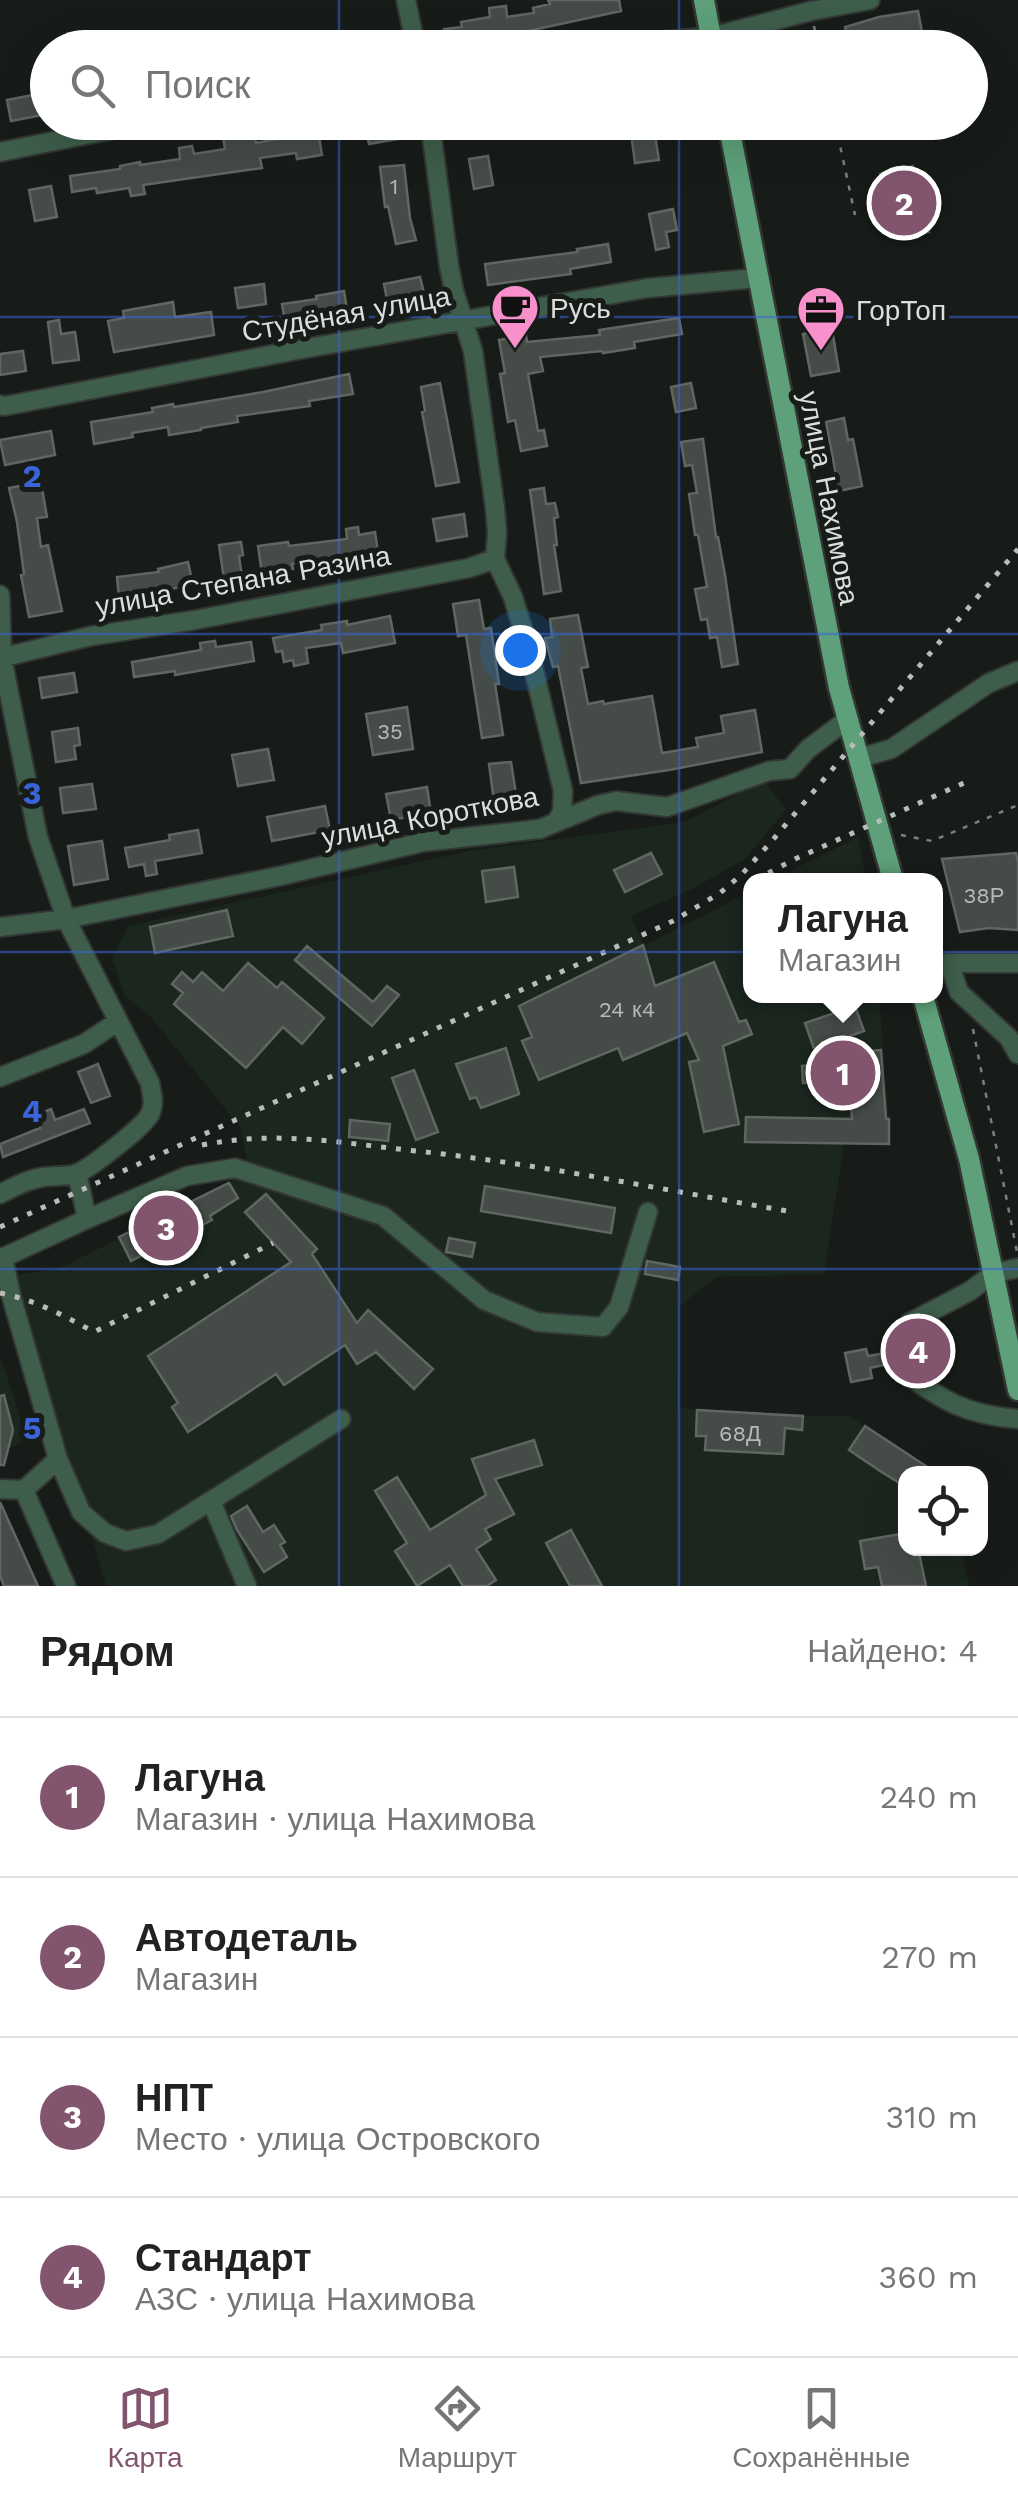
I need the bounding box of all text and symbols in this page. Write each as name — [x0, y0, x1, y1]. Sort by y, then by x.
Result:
search box — [30, 30, 988, 140]
icon: search — [65, 58, 120, 113]
text: Поиск — [145, 63, 250, 107]
pin: 2 — [872, 166, 936, 240]
house number: 1 — [390, 174, 398, 199]
street label: Студёная улица — [239, 279, 453, 349]
cafe icon: Русь — [489, 282, 541, 350]
office icon: ГорТоп — [795, 284, 847, 352]
place label: Русь — [550, 292, 611, 325]
place label: ГорТоп — [856, 294, 946, 327]
street label: улица Нахимова — [792, 388, 866, 608]
text: 2 — [22, 457, 42, 495]
street label: улица Степана Разина — [93, 539, 393, 623]
your location — [495, 625, 546, 676]
house number: 35 — [377, 719, 403, 744]
text: 3 — [23, 774, 41, 812]
street label: улица Короткова — [319, 780, 542, 854]
popup — [743, 873, 943, 1003]
house number: 38Р — [963, 883, 1005, 908]
text: Лагуна — [778, 897, 908, 941]
text: Магазин — [778, 941, 902, 979]
house number: 24 к4 — [599, 997, 655, 1022]
pin: 1 — [810, 1036, 876, 1110]
text: 4 — [22, 1092, 42, 1130]
pin: 3 — [134, 1190, 198, 1266]
pin: 4 — [886, 1314, 950, 1388]
text: 5 — [23, 1409, 41, 1447]
house number: 68Д — [719, 1421, 761, 1446]
map controls — [898, 1466, 988, 1556]
button: locate — [898, 1466, 988, 1556]
text: Рядом — [40, 1627, 175, 1676]
text: Найдено: 4 — [807, 1632, 978, 1670]
text: Лагуна — [135, 1756, 265, 1800]
text: 1 — [66, 1778, 79, 1816]
text: 240 m — [879, 1778, 978, 1816]
text: Магазин · улица Нахимова — [135, 1800, 535, 1838]
text: Автодеталь — [135, 1916, 358, 1960]
text: 2 — [63, 1938, 82, 1976]
text: 270 m — [881, 1938, 978, 1976]
text: Магазин — [135, 1960, 258, 1998]
text: НПТ — [135, 2076, 213, 2120]
text: 3 — [63, 2098, 82, 2136]
text: 310 m — [886, 2098, 978, 2136]
text: Место · улица Островского — [135, 2120, 541, 2158]
text: Стандарт — [135, 2236, 312, 2280]
text: 4 — [62, 2258, 83, 2296]
text: 360 m — [879, 2258, 978, 2296]
text: АЗС · улица Нахимова — [135, 2280, 475, 2318]
tab: Карта — [108, 2381, 183, 2474]
tab: Маршрут — [398, 2381, 517, 2474]
tab: Сохранённые — [732, 2381, 910, 2474]

